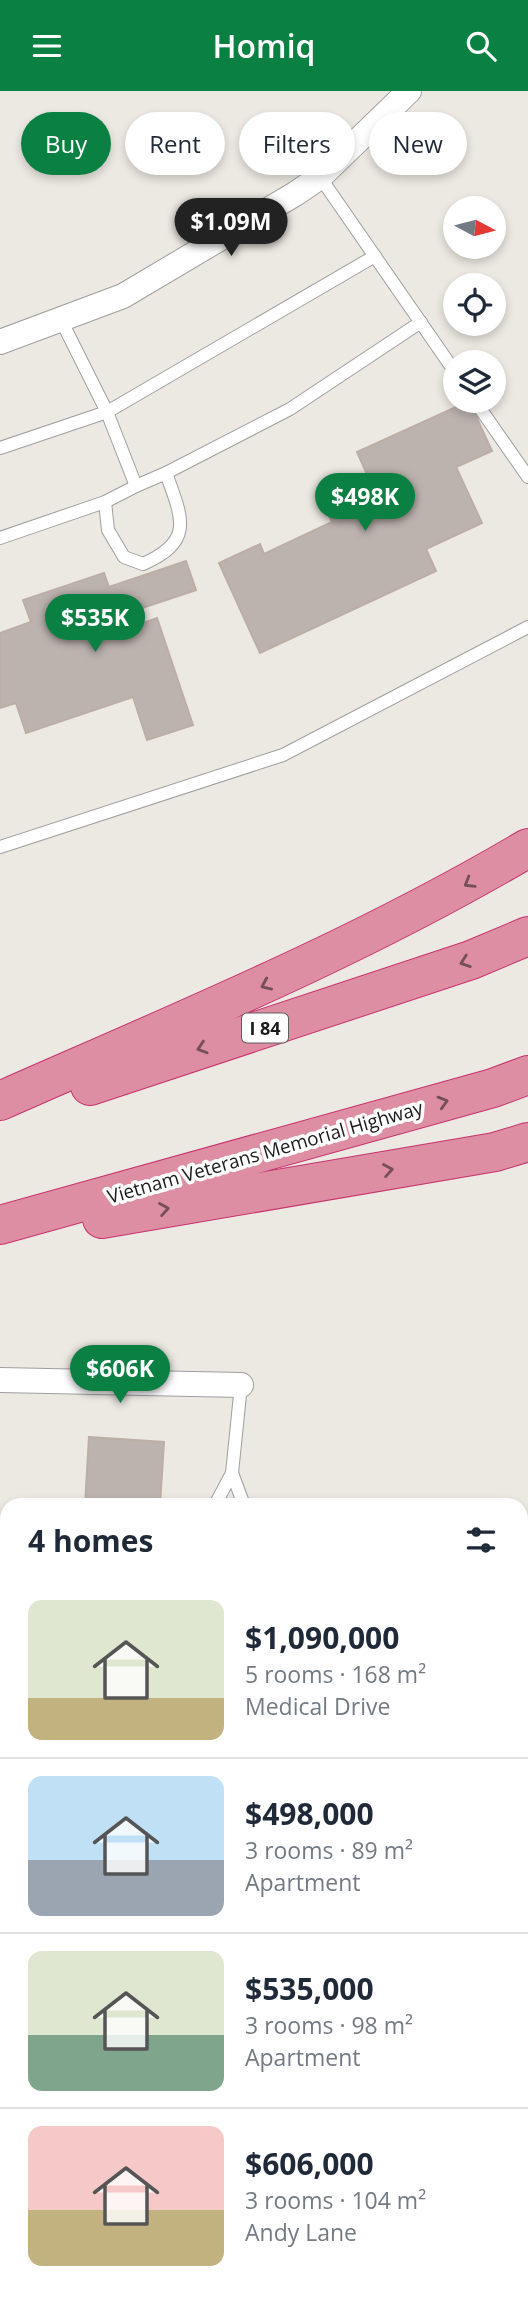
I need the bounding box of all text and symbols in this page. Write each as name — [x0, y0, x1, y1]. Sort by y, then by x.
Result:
text: Homiq — [213, 24, 315, 67]
icon: menu — [28, 27, 66, 65]
icon: search — [462, 27, 500, 65]
chip: Buy — [21, 112, 111, 175]
chip: Rent — [125, 112, 225, 175]
chip: Filters — [239, 112, 355, 175]
chip: New — [369, 112, 467, 175]
north arrow — [443, 196, 506, 259]
map controls — [443, 196, 506, 413]
pin: $1.09M — [174, 199, 288, 258]
text: $1.09M — [191, 205, 271, 237]
button: locate — [443, 273, 506, 336]
button: layers — [443, 350, 506, 413]
pin: $498K — [316, 473, 414, 533]
text: $498K — [331, 480, 399, 512]
pin: $535K — [46, 595, 144, 654]
text: $535K — [61, 601, 129, 633]
one-way arrow — [464, 875, 477, 888]
one-way arrow — [459, 954, 471, 968]
one-way arrow — [261, 977, 273, 991]
road number: I 84 — [242, 1013, 288, 1043]
one-way arrow — [197, 1040, 209, 1055]
street label: Vietnam Veterans Memorial Highway — [104, 1094, 426, 1210]
one-way arrow — [437, 1096, 449, 1110]
one-way arrow — [382, 1163, 394, 1178]
one-way arrow — [158, 1202, 170, 1217]
pin: $606K — [71, 1345, 169, 1405]
text: $606K — [86, 1352, 154, 1384]
text: 4 homes — [28, 1520, 153, 1561]
icon: filters — [462, 1521, 500, 1559]
text: $1,090,000 — [245, 1617, 399, 1658]
icon: home — [84, 1628, 168, 1712]
text: 5 rooms · 168 m² — [245, 1658, 426, 1690]
text: Medical Drive — [245, 1690, 390, 1722]
text: $498,000 — [245, 1793, 374, 1834]
icon: home — [84, 1804, 168, 1888]
text: 3 rooms · 89 m² — [245, 1834, 413, 1866]
text: Apartment — [245, 1866, 361, 1898]
text: $535,000 — [245, 1968, 374, 2009]
icon: home — [84, 1979, 168, 2063]
text: 3 rooms · 98 m² — [245, 2009, 413, 2041]
text: Apartment — [245, 2041, 361, 2073]
text: $606,000 — [245, 2143, 374, 2184]
icon: home — [84, 2154, 168, 2238]
text: 3 rooms · 104 m² — [245, 2184, 426, 2216]
text: Andy Lane — [245, 2216, 357, 2248]

